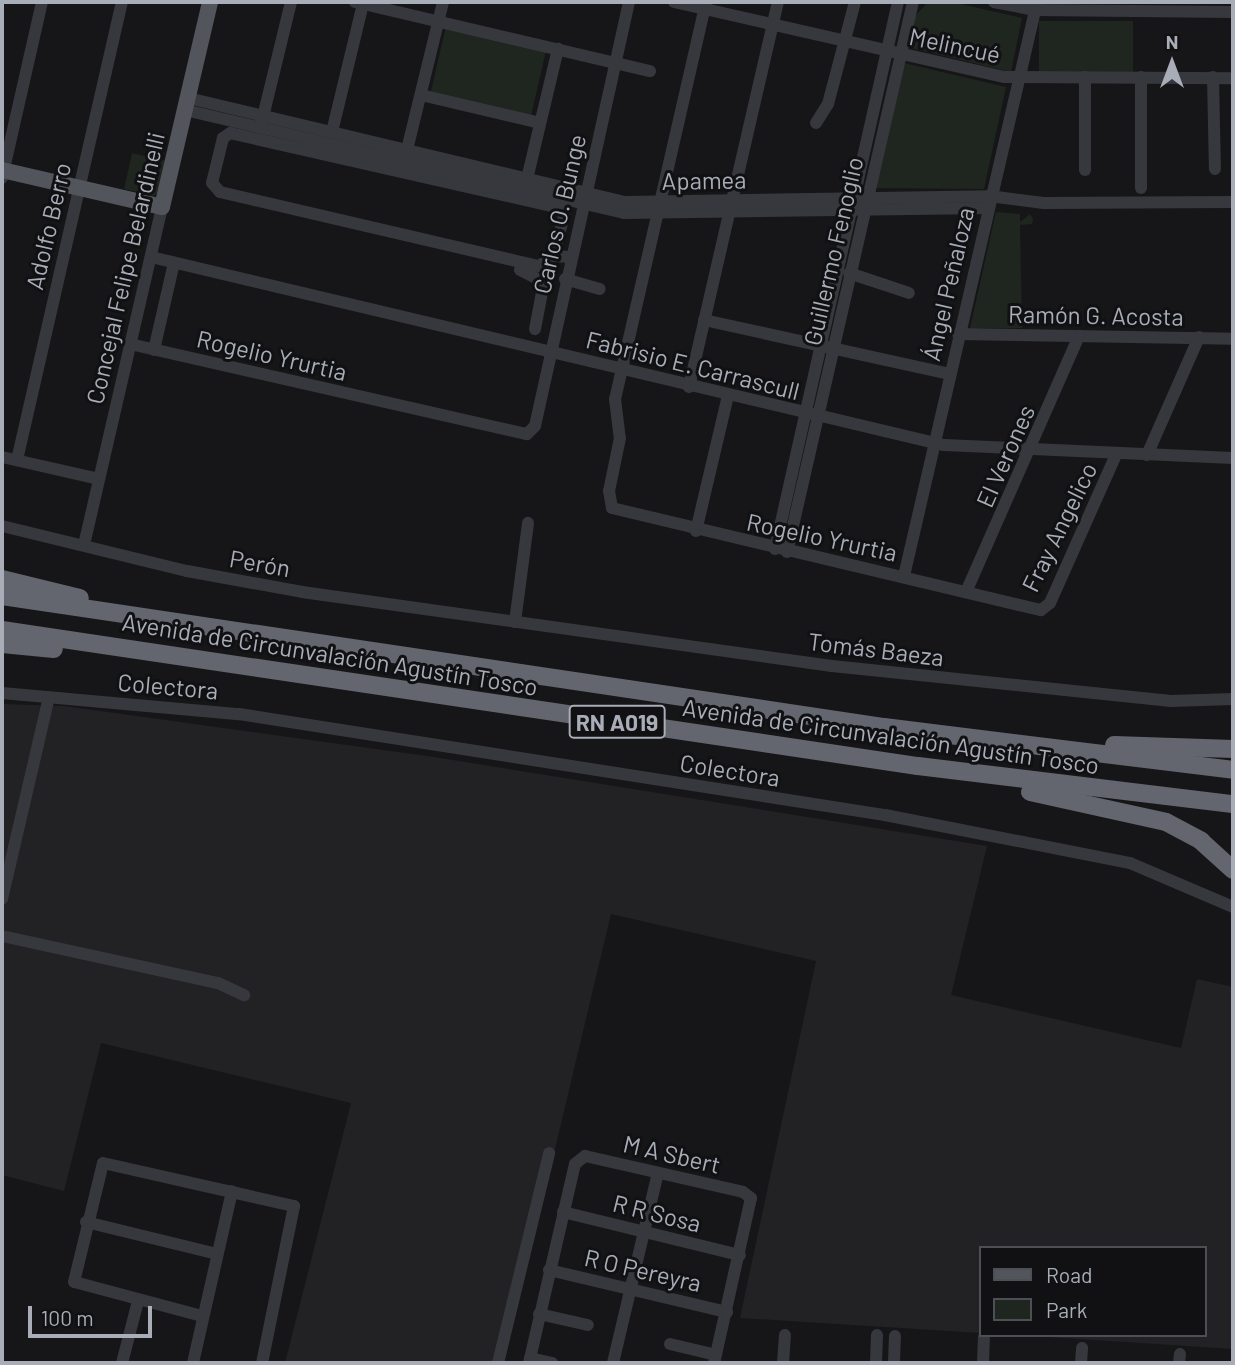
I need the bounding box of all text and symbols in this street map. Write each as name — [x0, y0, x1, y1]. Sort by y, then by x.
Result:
street label: Melincué — [907, 21, 1003, 69]
north arrow — [1137, 28, 1207, 98]
text: N — [1166, 30, 1178, 53]
street label: Concejal Felipe Belardinelli — [80, 129, 170, 407]
street label: Carlos O. Bunge — [527, 131, 591, 297]
street label: Guillermo Fenoglio — [797, 154, 869, 348]
street label: Adolfo Berro — [19, 160, 77, 292]
street label: Apamea — [661, 165, 747, 195]
street label: Ángel Peñaloza — [916, 204, 980, 364]
street label: Ramón G. Acosta — [1008, 299, 1184, 331]
street label: Rogelio Yrurtia — [194, 324, 350, 386]
street label: Fabrisio E. Carrascull — [583, 325, 803, 405]
street label: El Verones — [970, 400, 1040, 512]
street label: Fray Angelico — [1015, 458, 1103, 596]
street label: Rogelio Yrurtia — [744, 507, 900, 567]
street label: Perón — [227, 544, 293, 582]
street label: Avenida de Circunvalación Agustín Tosco — [120, 607, 540, 701]
street label: Tomás Baeza — [807, 626, 945, 672]
street label: Colectora — [117, 667, 219, 705]
street label: Avenida de Circunvalación Agustín Tosco — [681, 692, 1101, 780]
road number: RN A019 — [568, 702, 666, 742]
street label: Colectora — [678, 748, 782, 792]
street label: M A Sbert — [621, 1129, 723, 1179]
street label: R R Sosa — [610, 1188, 704, 1238]
street label: R O Pereyra — [582, 1243, 704, 1297]
legend — [979, 1246, 1207, 1337]
text: Road — [1046, 1262, 1092, 1287]
scale bar — [32, 1292, 156, 1336]
text: Park — [1046, 1297, 1087, 1322]
text: 100 m — [41, 1305, 94, 1330]

